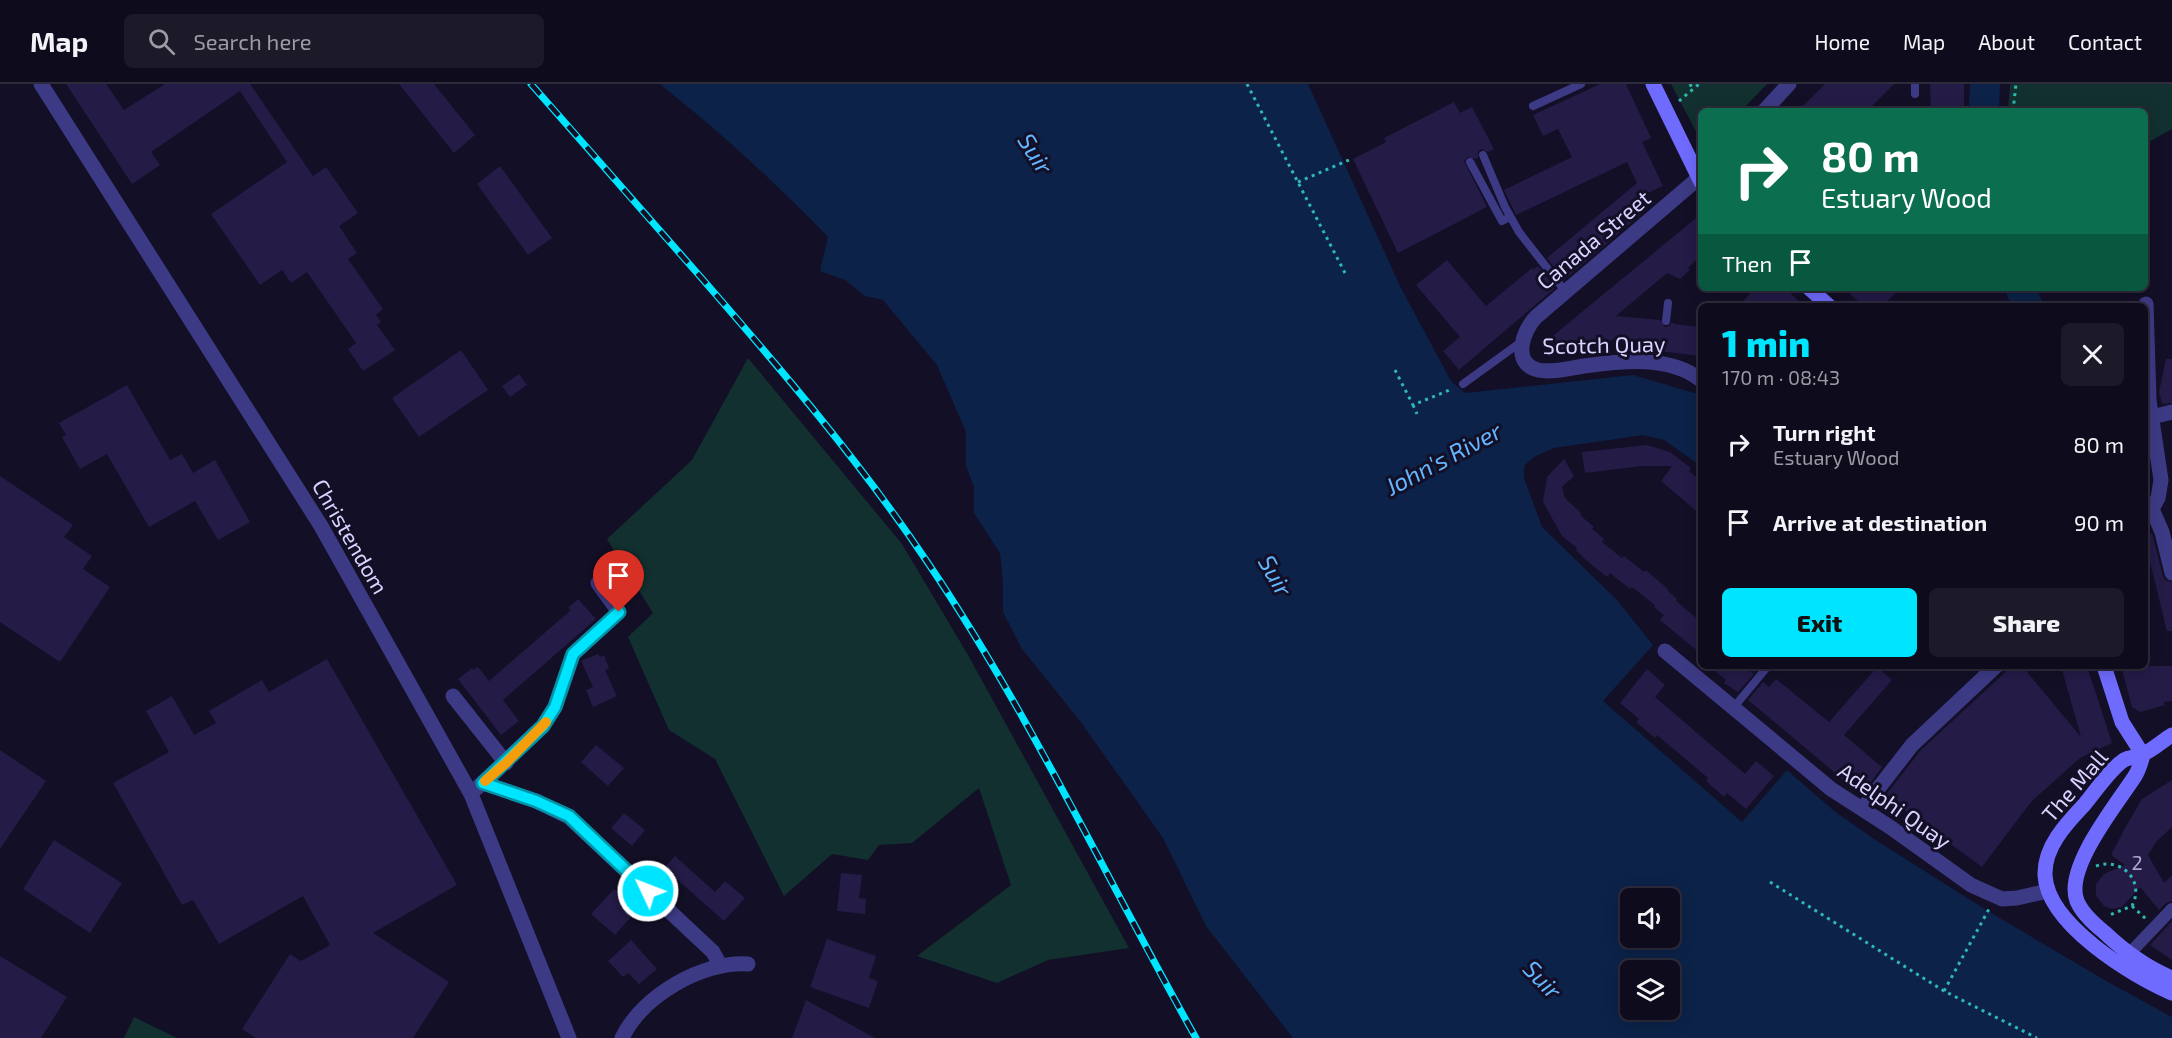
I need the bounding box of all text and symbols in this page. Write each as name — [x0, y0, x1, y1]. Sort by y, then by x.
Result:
search box — [124, 14, 544, 68]
text: Map — [30, 24, 88, 58]
icon: search — [145, 25, 178, 58]
text: Search here — [193, 28, 312, 54]
text: Home — [1814, 29, 1870, 54]
text: Map — [1903, 29, 1945, 54]
text: About — [1978, 29, 2035, 54]
text: Contact — [2068, 29, 2142, 54]
water label: Suir — [1012, 127, 1060, 179]
text: 80 m — [1821, 130, 1920, 180]
icon: right — [1722, 132, 1800, 210]
text: Estuary Wood — [1821, 181, 1992, 213]
street label: Canada Street — [1531, 184, 1655, 294]
icon: arrive — [1784, 246, 1817, 279]
text: Then — [1722, 250, 1772, 276]
text: 1 min — [1722, 321, 1810, 364]
button: close — [2061, 323, 2124, 386]
street label: Scotch Quay — [1542, 330, 1666, 359]
text: 170 m · 08:43 — [1722, 365, 1840, 389]
water label: John's River — [1379, 415, 1506, 501]
text: Turn right — [1773, 419, 1875, 445]
icon: right — [1722, 428, 1755, 461]
text: 80 m — [2073, 431, 2124, 457]
text: Estuary Wood — [1773, 445, 1900, 469]
street label: Christendom — [308, 474, 394, 598]
icon: arrive — [1722, 506, 1755, 539]
text: Arrive at destination — [1773, 509, 1987, 535]
text: 90 m — [2074, 509, 2124, 535]
water label: Suir — [1253, 549, 1299, 601]
pin — [593, 550, 644, 612]
icon: arrive — [602, 559, 635, 592]
button: Exit — [1722, 588, 1917, 657]
button: Share — [1929, 588, 2124, 657]
street label: The Mall — [2036, 743, 2113, 826]
street label: Adelphi Quay — [1833, 757, 1957, 854]
house number: 2 — [2131, 850, 2143, 874]
position arrow — [616, 859, 680, 923]
map controls — [1620, 888, 1680, 1020]
button: sound — [1620, 888, 1680, 948]
water label: Suir — [1518, 954, 1569, 1005]
button: layers — [1620, 960, 1680, 1020]

